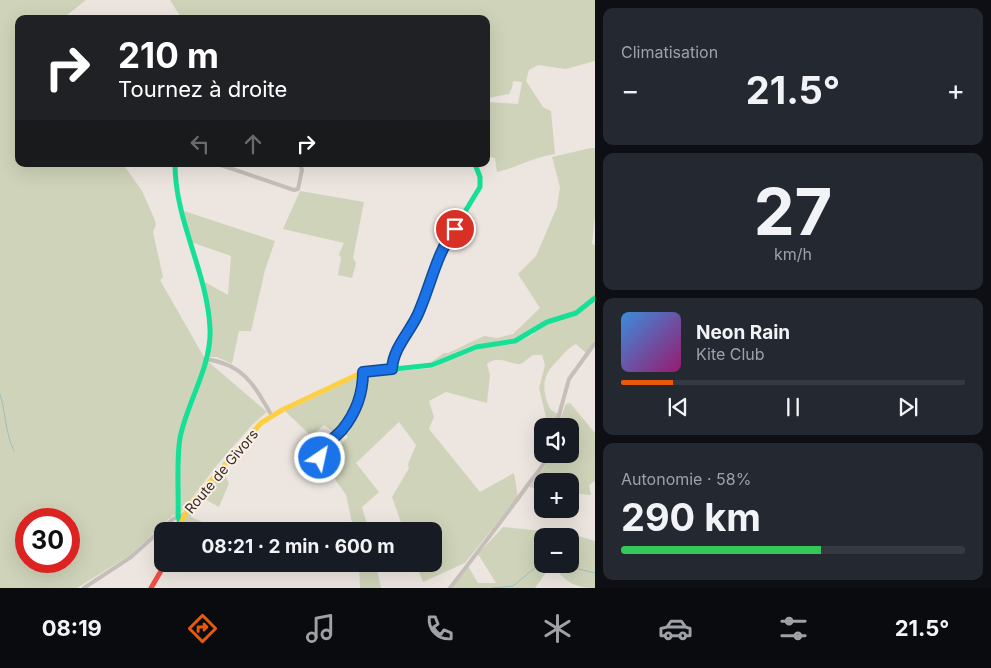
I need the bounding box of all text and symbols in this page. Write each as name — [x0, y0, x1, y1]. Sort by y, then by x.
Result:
text: 210 m — [118, 34, 219, 76]
icon: right — [35, 35, 100, 100]
text: Climatisation — [621, 42, 718, 62]
text: 21.5° — [746, 67, 840, 113]
text: − — [621, 73, 640, 107]
text: + — [946, 73, 965, 107]
text: Tournez à droite — [118, 76, 287, 102]
icon: left — [186, 130, 214, 158]
icon: ahead — [239, 130, 267, 158]
icon: right — [292, 130, 320, 158]
text: 27 — [754, 172, 832, 251]
pin — [434, 208, 476, 250]
icon: arrive — [441, 215, 469, 243]
text: km/h — [774, 244, 812, 264]
text: Neon Rain — [696, 321, 790, 344]
text: Kite Club — [696, 344, 765, 364]
icon: previous — [664, 393, 692, 421]
icon: pause — [779, 393, 807, 421]
icon: next — [894, 393, 922, 421]
map controls — [534, 418, 579, 573]
button: sound — [534, 418, 579, 463]
street label: Route de Givors — [181, 425, 261, 517]
position arrow — [293, 431, 345, 483]
text: Autonomie · 58% — [621, 469, 751, 489]
button: + — [534, 473, 579, 518]
text: 290 km — [621, 494, 761, 540]
speed limit sign: 30 — [15, 508, 80, 573]
button: − — [534, 528, 579, 573]
text: 08:21 · 2 min · 600 m — [202, 535, 394, 558]
icon: directions — [185, 611, 220, 646]
icon: music — [303, 611, 338, 646]
icon: phone — [422, 611, 457, 646]
icon: climate — [540, 611, 575, 646]
icon: car — [658, 611, 693, 646]
icon: filters — [776, 611, 811, 646]
text: 08:19 — [42, 615, 102, 641]
text: 21.5° — [895, 615, 949, 641]

